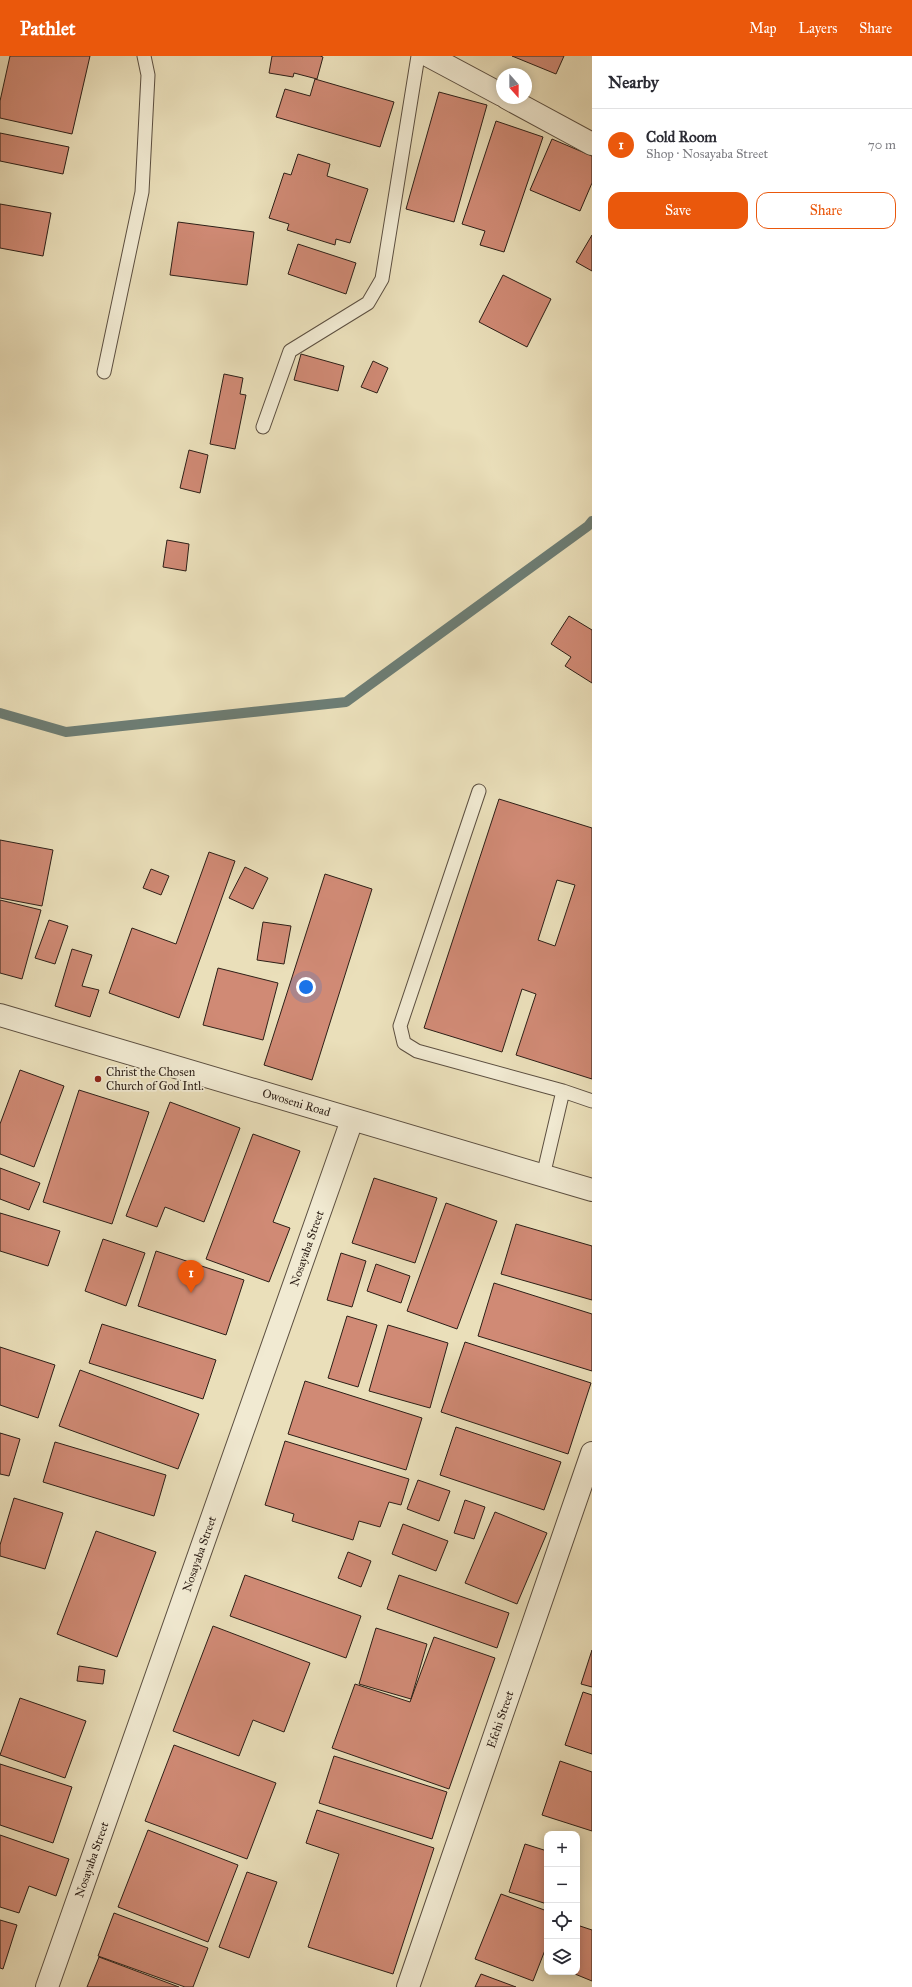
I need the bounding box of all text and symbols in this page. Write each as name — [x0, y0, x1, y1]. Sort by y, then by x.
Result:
text: Pathlet — [20, 17, 76, 40]
text: Map — [749, 20, 777, 37]
text: Layers — [799, 20, 837, 37]
text: Share — [859, 20, 892, 37]
north arrow — [496, 68, 532, 104]
text: Nearby — [608, 72, 659, 93]
text: Cold Room — [646, 128, 717, 146]
text: 1 — [618, 137, 624, 153]
text: 70 m — [868, 137, 896, 153]
text: Shop · Nosayaba Street — [646, 146, 768, 162]
button: Save — [608, 192, 748, 229]
button: Share — [756, 192, 896, 229]
your location — [296, 977, 316, 997]
place label: Christ the Chosen Church of God Intl. — [106, 1065, 204, 1093]
marker: Christ the Chosen Church of God Intl. — [93, 1074, 103, 1084]
street label: Owoseni Road — [261, 1086, 332, 1119]
street label: Nosayaba Street — [287, 1208, 327, 1288]
pin: 1 — [178, 1260, 204, 1293]
street label: Nosayaba Street — [180, 1514, 219, 1594]
street label: Efehi Street — [484, 1688, 517, 1750]
street label: Nosayaba Street — [72, 1819, 112, 1899]
map controls — [544, 1831, 580, 1975]
button: + — [544, 1831, 580, 1867]
button: − — [544, 1867, 580, 1903]
button: locate — [544, 1903, 580, 1939]
button: layers — [544, 1939, 580, 1975]

